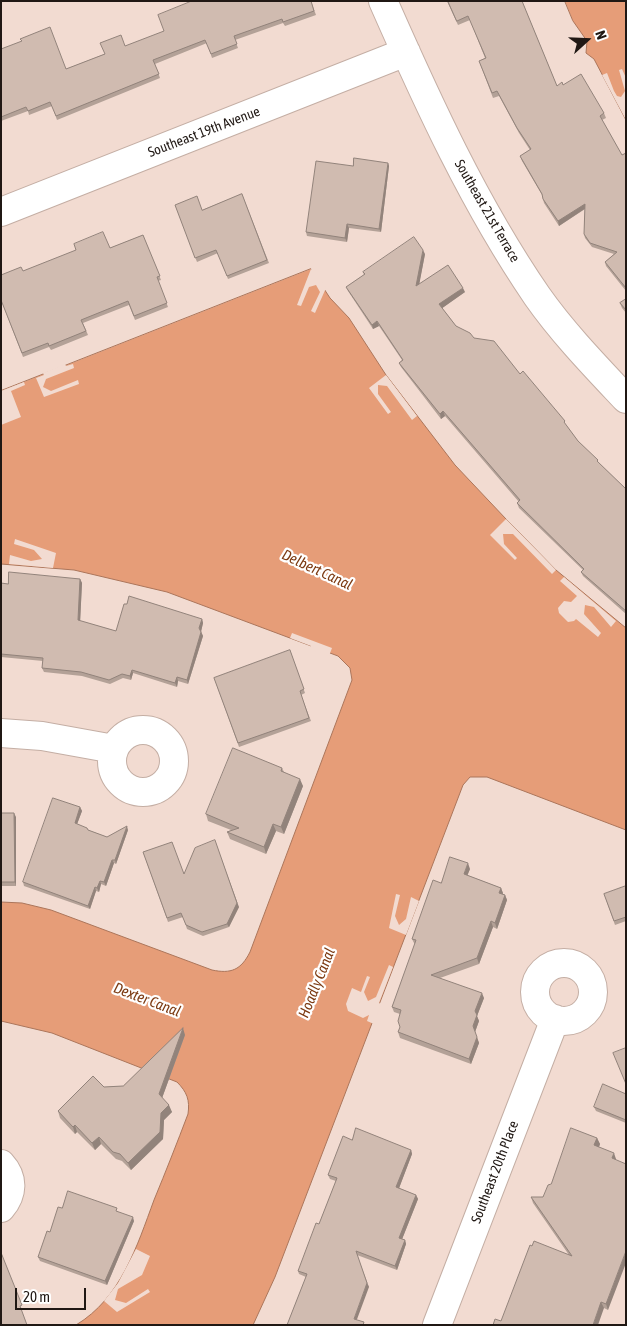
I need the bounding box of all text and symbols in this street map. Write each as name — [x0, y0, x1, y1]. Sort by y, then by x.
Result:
north arrow — [562, 15, 612, 65]
text: N — [592, 28, 610, 41]
street label: Southeast 19th Avenue — [146, 103, 262, 161]
street label: Southeast 21st Terrace — [451, 157, 523, 265]
water label: Delbert Canal — [279, 546, 355, 594]
water label: Hoadly Canal — [295, 945, 339, 1021]
water label: Dexter Canal — [111, 979, 183, 1021]
street label: Southeast 20th Place — [468, 1118, 522, 1226]
scale bar — [18, 1278, 89, 1310]
text: 20 m — [23, 1288, 50, 1305]

